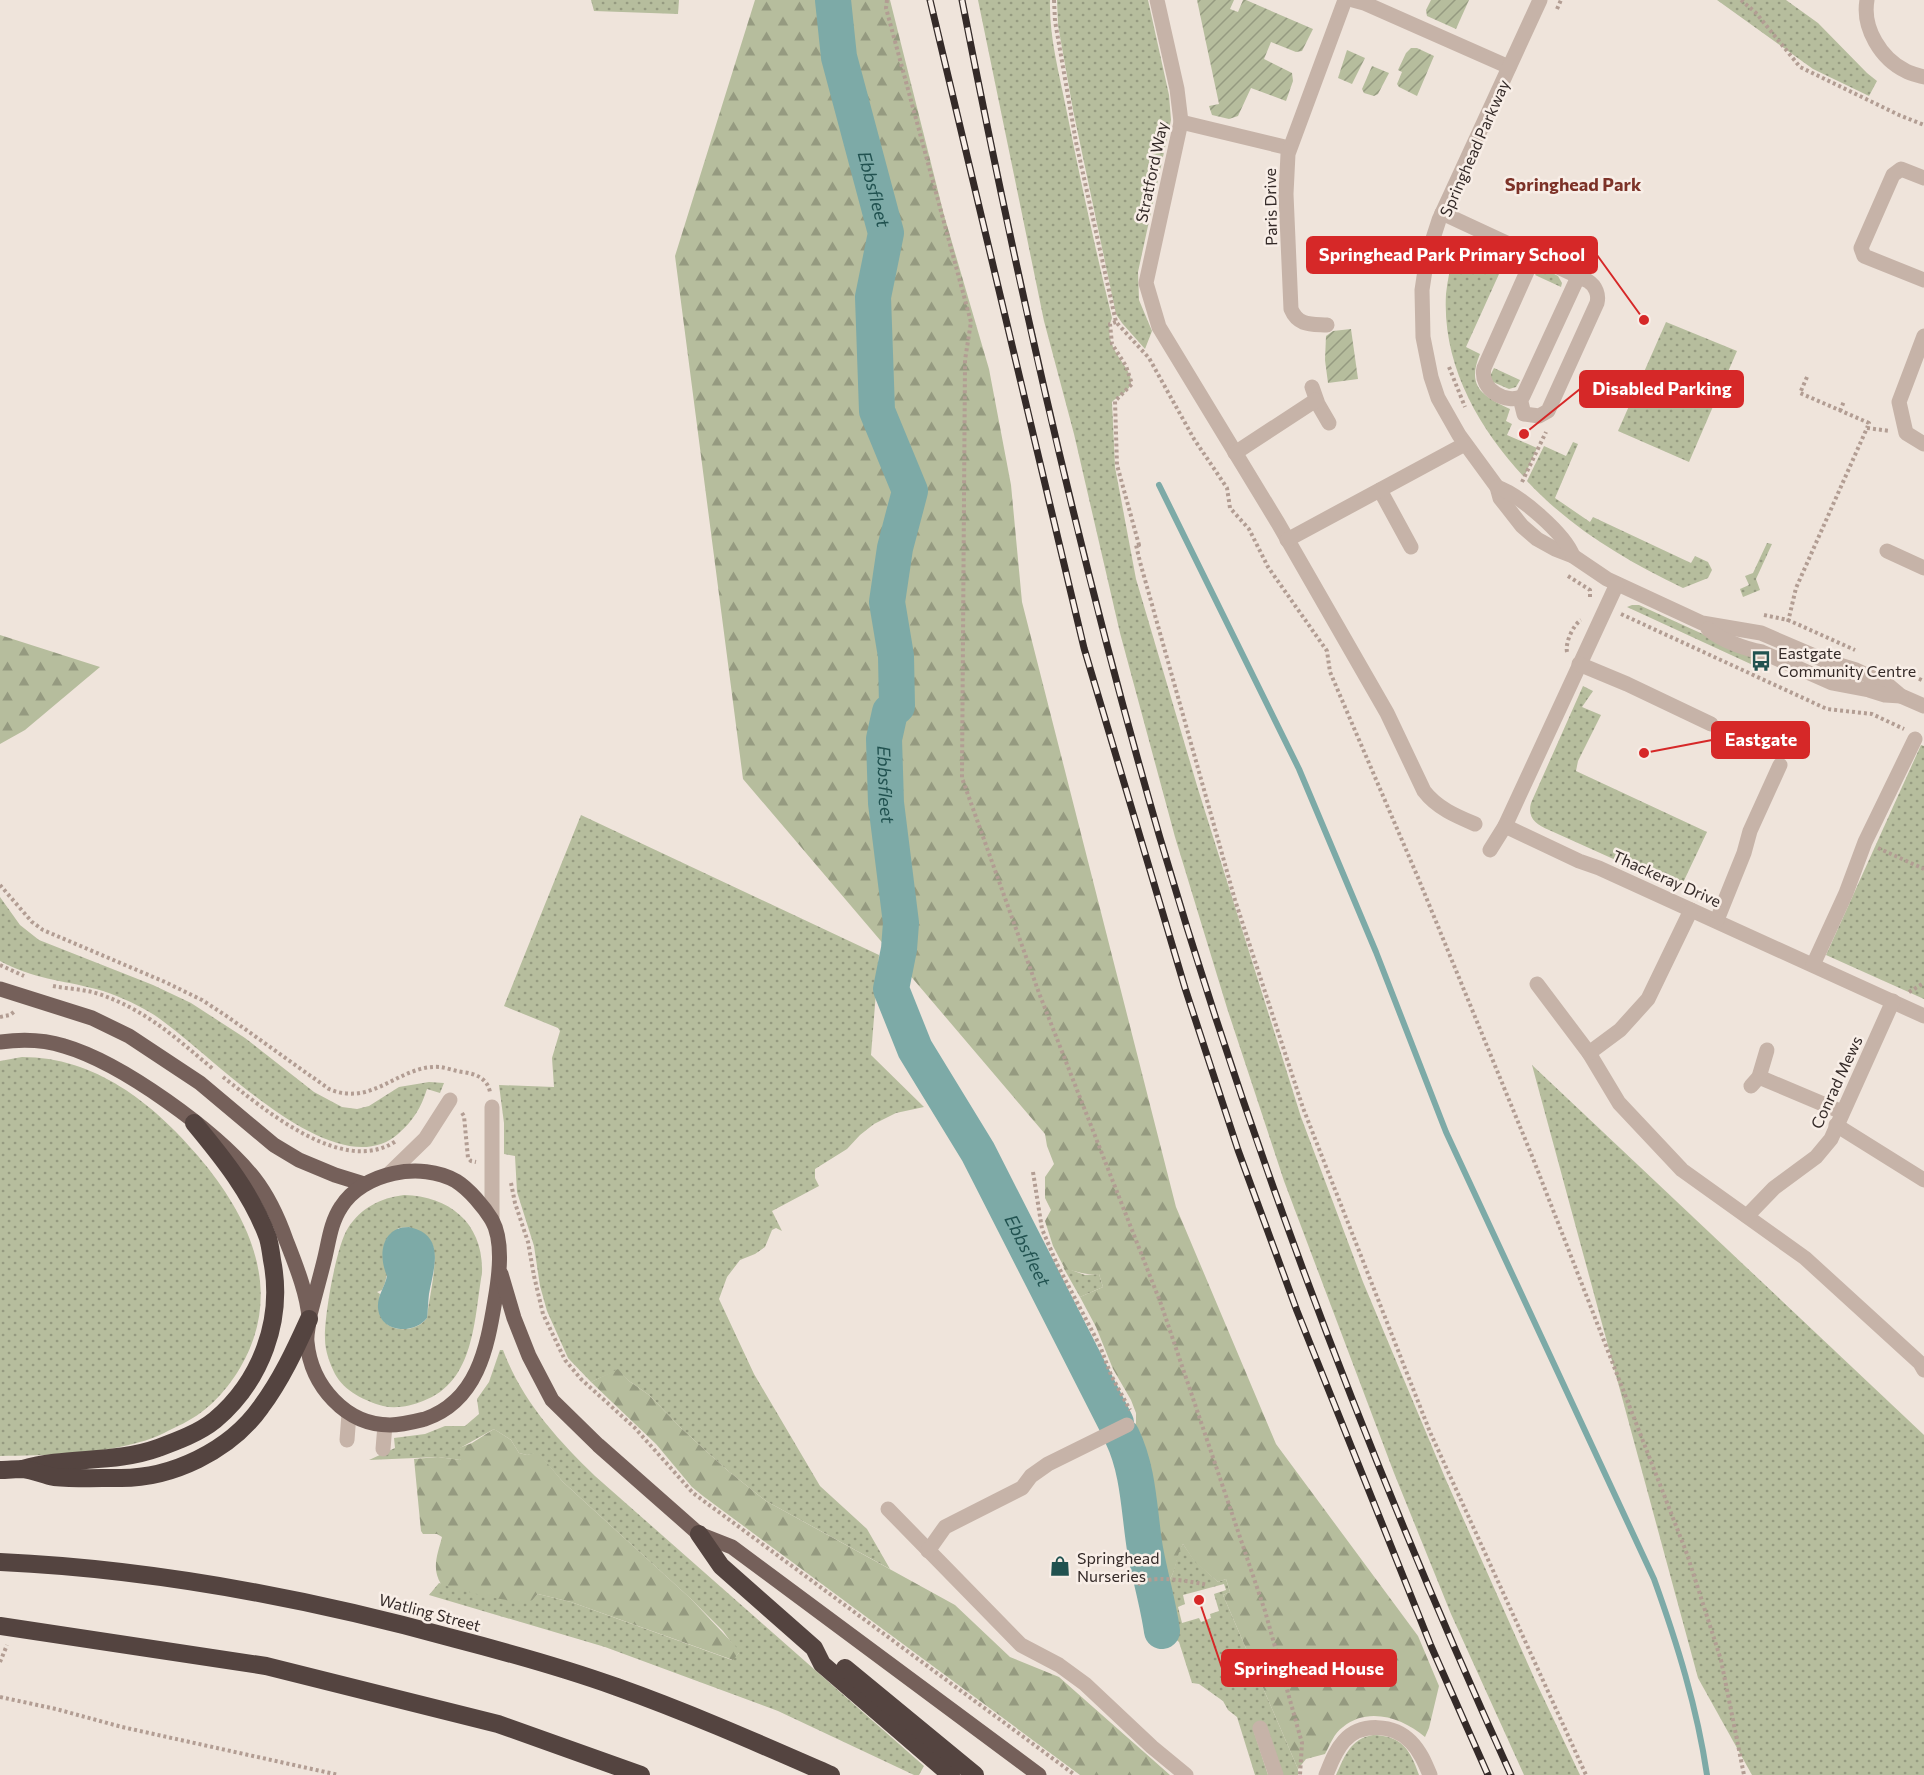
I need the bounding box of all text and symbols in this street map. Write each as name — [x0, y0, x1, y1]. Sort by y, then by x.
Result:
street label: Springhead Parkway — [1435, 77, 1513, 219]
street label: Stratford Way — [1131, 120, 1171, 224]
water label: Ebbsfleet — [854, 149, 895, 230]
street label: Paris Drive — [1260, 168, 1280, 246]
district label: Springhead Park — [1505, 173, 1642, 195]
callout: Springhead Park Primary School — [1307, 237, 1597, 273]
text: Springhead Park Primary School — [1319, 243, 1585, 265]
callout: Disabled Parking — [1580, 371, 1743, 407]
text: Disabled Parking — [1592, 377, 1732, 399]
place label: Eastgate Community Centre — [1778, 643, 1916, 680]
bus stop icon: Eastgate Community Centre — [1749, 649, 1773, 673]
callout: Eastgate — [1712, 722, 1809, 758]
text: Eastgate — [1725, 728, 1797, 750]
water label: Ebbsfleet — [873, 745, 900, 825]
street label: Thackeray Drive — [1610, 846, 1724, 910]
street label: Conrad Mews — [1806, 1033, 1866, 1131]
water label: Ebbsfleet — [1001, 1211, 1056, 1290]
place label: Springhead Nurseries — [1077, 1548, 1159, 1585]
shop icon: Springhead Nurseries — [1048, 1554, 1072, 1578]
street label: Watling Street — [377, 1589, 483, 1635]
callout: Springhead House — [1222, 1650, 1396, 1686]
text: Springhead House — [1234, 1657, 1384, 1679]

